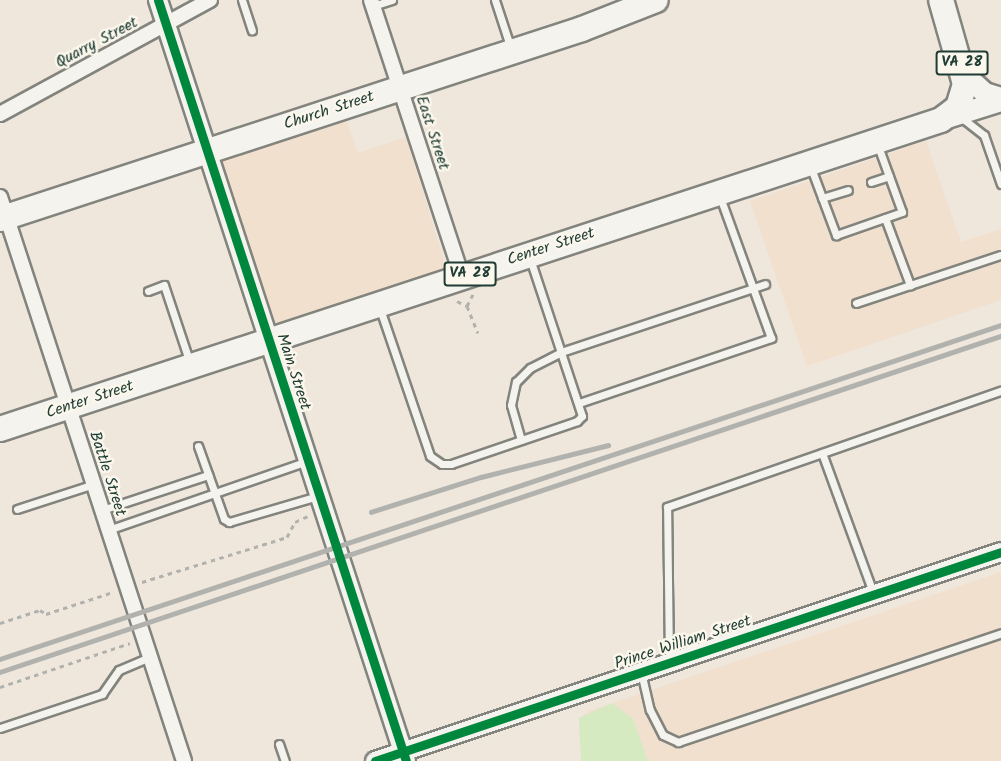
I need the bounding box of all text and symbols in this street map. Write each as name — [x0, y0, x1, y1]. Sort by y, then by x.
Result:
street label: Quarry Street — [53, 13, 141, 73]
road number: VA 28 — [935, 51, 989, 75]
street label: Church Street — [281, 87, 377, 135]
street label: East Street — [411, 93, 453, 173]
street label: Center Street — [505, 224, 597, 270]
road number: VA 28 — [443, 262, 497, 286]
street label: Main Street — [272, 331, 314, 413]
street label: Center Street — [44, 377, 136, 423]
street label: Battle Street — [84, 429, 130, 519]
street label: Prince William Street — [612, 612, 754, 674]

